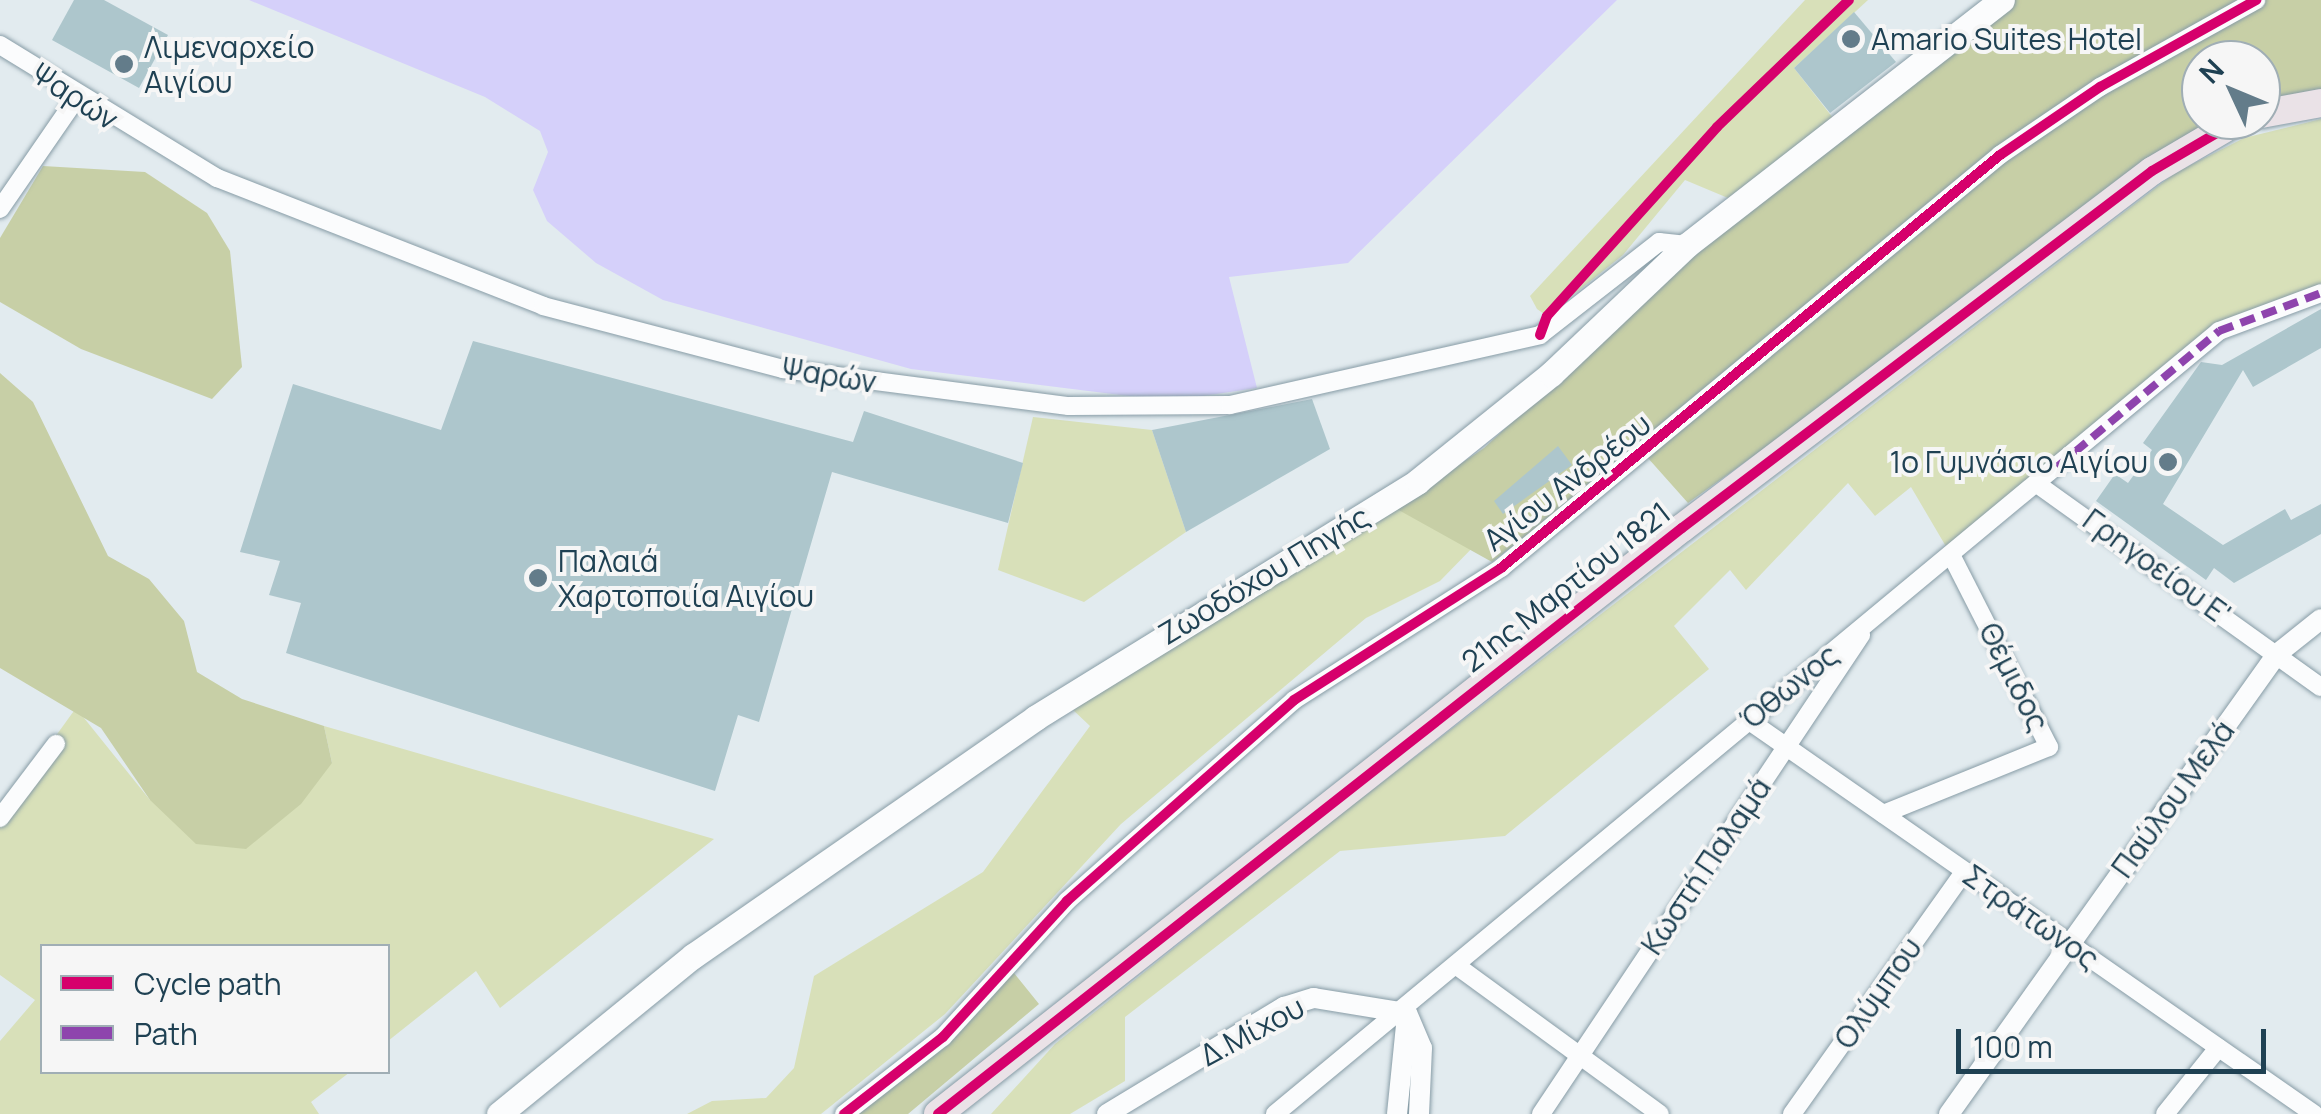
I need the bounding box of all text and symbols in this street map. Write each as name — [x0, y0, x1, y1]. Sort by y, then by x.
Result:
place label: Amario Suites Hotel — [1871, 21, 2142, 57]
marker: Amario Suites Hotel — [1840, 28, 1862, 50]
place label: Λιμεναρχείο Αιγίου — [144, 29, 315, 100]
north arrow — [2181, 40, 2281, 140]
text: N — [2190, 50, 2232, 91]
marker: Λιμεναρχείο Αιγίου — [113, 53, 135, 75]
street label: Ψαρών — [25, 55, 125, 137]
street label: Ψαρών — [779, 350, 879, 400]
street label: Αγίου Ανδρέου — [1476, 406, 1658, 558]
place label: 1ο Γυμνάσιο Αιγίου — [1890, 444, 2148, 480]
marker: 1ο Γυμνάσιο Αιγίου — [2157, 451, 2179, 473]
street label: 21ης Μαρτίου 1821 — [1455, 494, 1677, 680]
street label: Ζωοδόχου Πηγής — [1152, 498, 1376, 652]
street label: Γρηγοείου Ε' — [2076, 501, 2238, 633]
place label: Παλαιά Χαρτοποιία Αιγίου — [558, 543, 814, 614]
marker: Παλαιά Χαρτοποιία Αιγίου — [527, 567, 549, 589]
street label: Θέμιδος — [1971, 617, 2057, 737]
street label: Όθωνος — [1733, 637, 1845, 737]
street label: Παύλου Μελά — [2104, 714, 2242, 884]
street label: Κωστή Παλαμά — [1634, 771, 1778, 961]
street label: Στράτωνος — [1956, 857, 2106, 977]
street label: Ολύμπου — [1827, 931, 1929, 1055]
legend — [40, 944, 390, 1074]
text: Cycle path — [134, 963, 282, 1004]
street label: Δ.Μίχου — [1194, 989, 1310, 1073]
scale bar — [1961, 1009, 2271, 1071]
text: Path — [134, 1013, 198, 1054]
text: 100 m — [1973, 1026, 2053, 1067]

